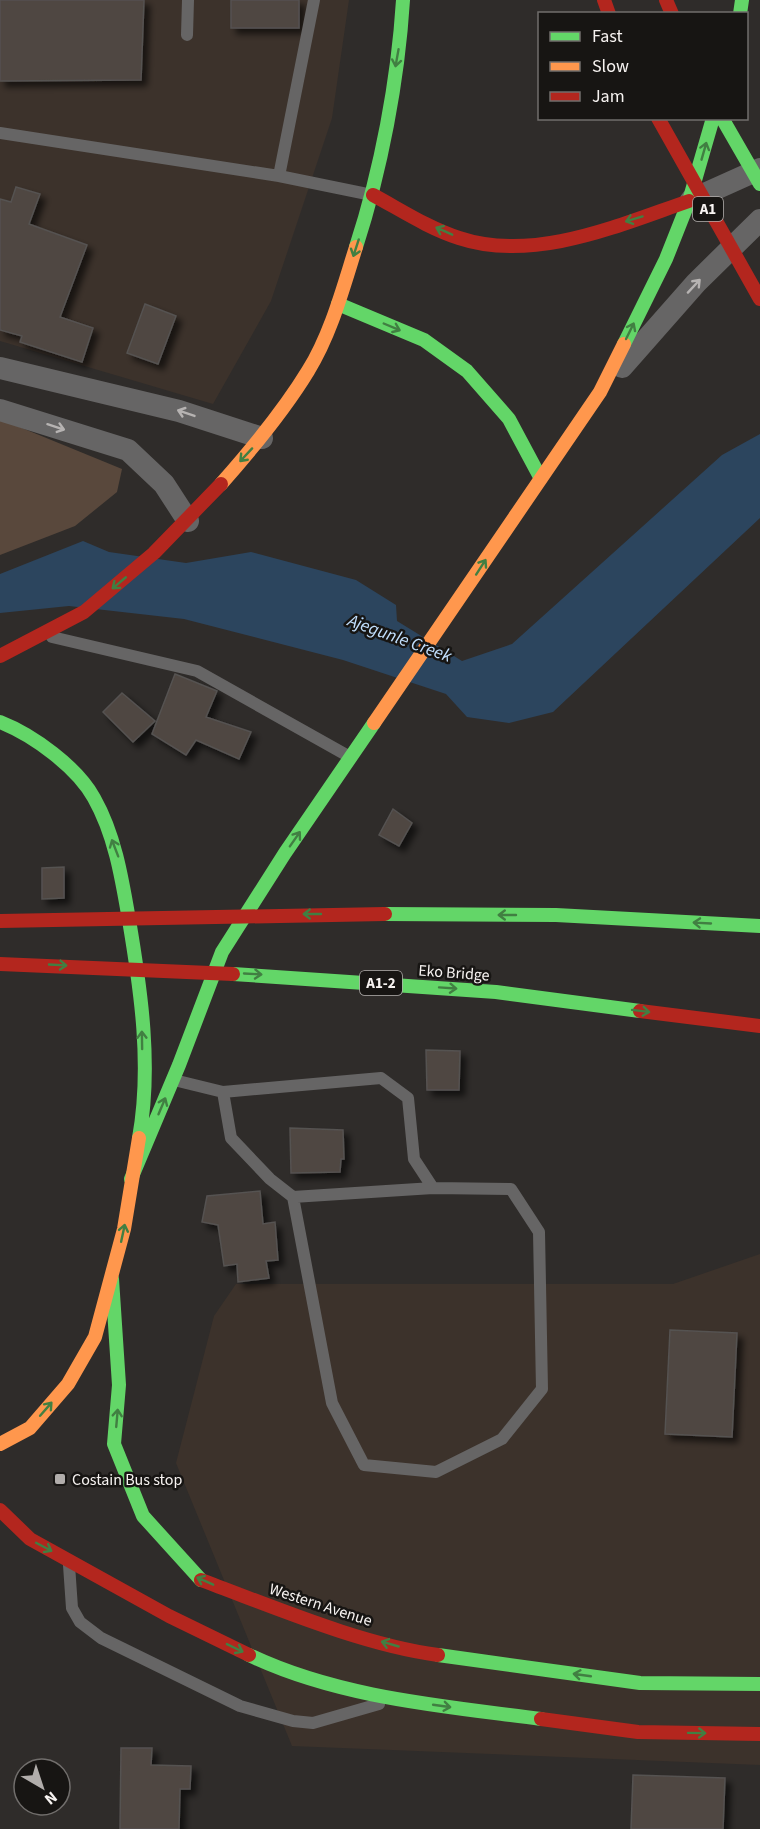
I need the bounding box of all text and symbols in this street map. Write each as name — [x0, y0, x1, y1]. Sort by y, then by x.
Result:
legend — [538, 12, 748, 120]
text: Fast — [592, 24, 623, 49]
one-way arrow — [391, 48, 402, 67]
text: Slow — [592, 54, 629, 79]
text: Jam — [592, 84, 625, 109]
one-way arrow — [698, 142, 710, 161]
road number: A1 — [693, 197, 723, 221]
one-way arrow — [625, 215, 644, 226]
one-way arrow — [436, 224, 454, 236]
one-way arrow — [350, 238, 361, 257]
one-way arrow — [687, 278, 701, 293]
one-way arrow — [382, 322, 401, 333]
one-way arrow — [625, 323, 636, 341]
one-way arrow — [177, 407, 196, 418]
one-way arrow — [46, 422, 65, 433]
one-way arrow — [238, 448, 253, 463]
one-way arrow — [475, 559, 487, 576]
one-way arrow — [111, 576, 127, 589]
water label: Ajegunle Creek — [344, 608, 456, 669]
one-way arrow — [289, 831, 301, 848]
one-way arrow — [108, 839, 119, 857]
one-way arrow — [302, 908, 322, 920]
one-way arrow — [497, 909, 517, 921]
one-way arrow — [692, 918, 712, 929]
one-way arrow — [48, 959, 68, 970]
street label: Eko Bridge — [418, 960, 490, 986]
one-way arrow — [243, 969, 263, 980]
road number: A1-2 — [360, 971, 402, 995]
one-way arrow — [437, 983, 457, 994]
one-way arrow — [631, 1005, 651, 1016]
one-way arrow — [136, 1030, 148, 1050]
one-way arrow — [157, 1097, 168, 1116]
one-way arrow — [117, 1224, 129, 1243]
one-way arrow — [39, 1402, 53, 1417]
one-way arrow — [111, 1408, 122, 1428]
place label: Costain Bus stop — [72, 1469, 182, 1491]
marker: Costain Bus stop — [53, 1472, 67, 1486]
one-way arrow — [35, 1542, 53, 1553]
one-way arrow — [197, 1575, 215, 1586]
street label: Western Avenue — [266, 1578, 375, 1632]
one-way arrow — [381, 1638, 400, 1649]
one-way arrow — [226, 1643, 244, 1654]
one-way arrow — [572, 1669, 592, 1680]
one-way arrow — [431, 1701, 451, 1712]
one-way arrow — [686, 1727, 706, 1739]
north arrow — [12, 1757, 72, 1817]
text: N — [40, 1786, 62, 1810]

